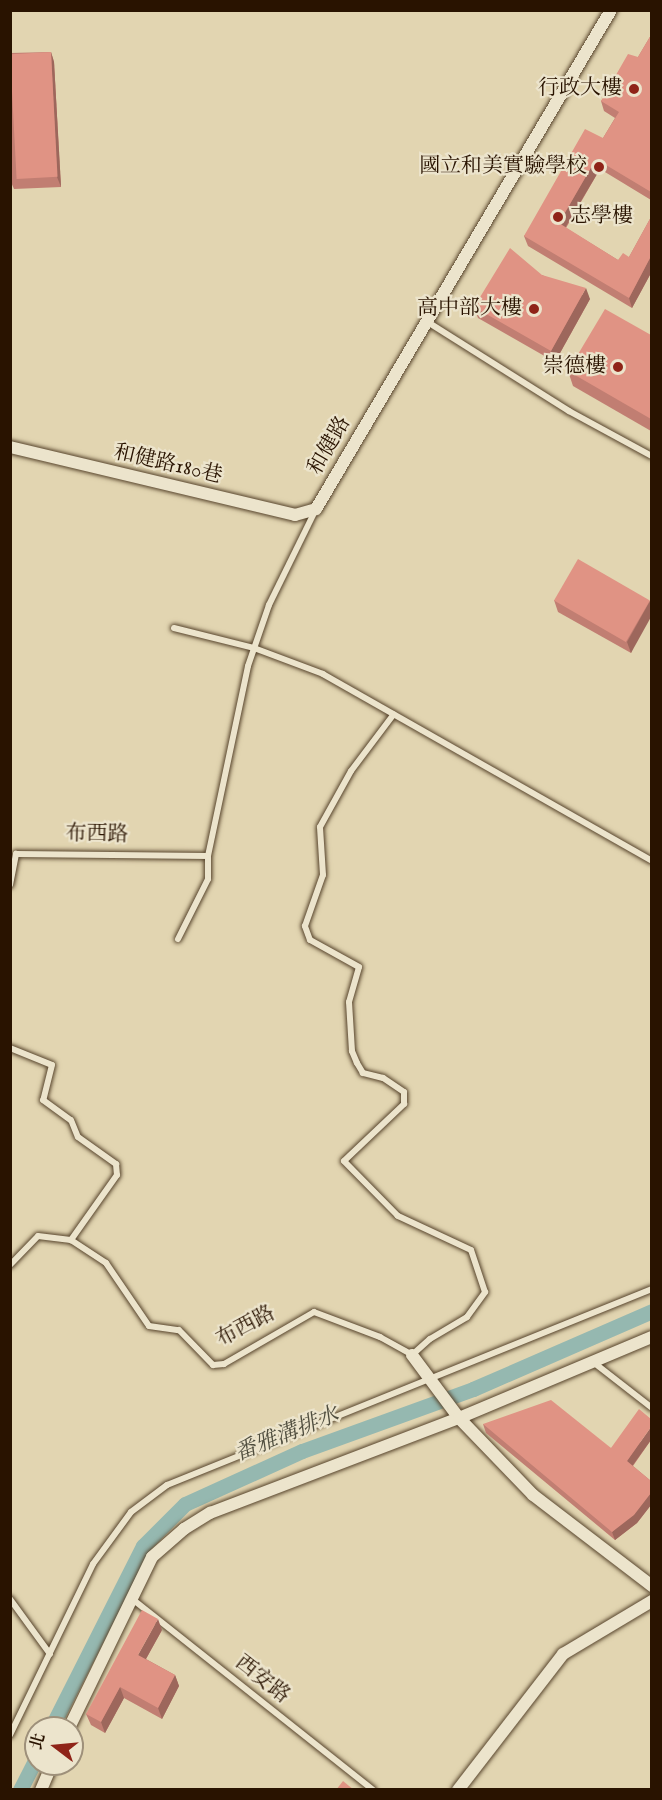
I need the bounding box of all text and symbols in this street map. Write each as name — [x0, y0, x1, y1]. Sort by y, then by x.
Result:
place label: 行政大樓 — [538, 76, 622, 102]
marker: 行政大樓 — [627, 82, 641, 96]
place label: 國立和美實驗學校 — [419, 154, 587, 180]
marker: 國立和美實驗學校 — [592, 160, 606, 174]
place label: 志學樓 — [570, 204, 633, 230]
marker: 志學樓 — [551, 210, 565, 224]
place label: 高中部大樓 — [417, 296, 522, 322]
marker: 高中部大樓 — [527, 302, 541, 316]
place label: 崇德樓 — [543, 354, 606, 380]
marker: 崇德樓 — [611, 360, 625, 374]
street label: 和健路 — [303, 412, 357, 480]
street label: 和健路180巷 — [111, 440, 225, 490]
street label: 布西路 — [65, 822, 129, 848]
street label: 布西路 — [212, 1301, 280, 1353]
water label: 番雅溝排水 — [231, 1402, 343, 1468]
street label: 西安路 — [229, 1651, 295, 1709]
north arrow — [24, 1716, 84, 1776]
text: 北 — [27, 1731, 50, 1752]

